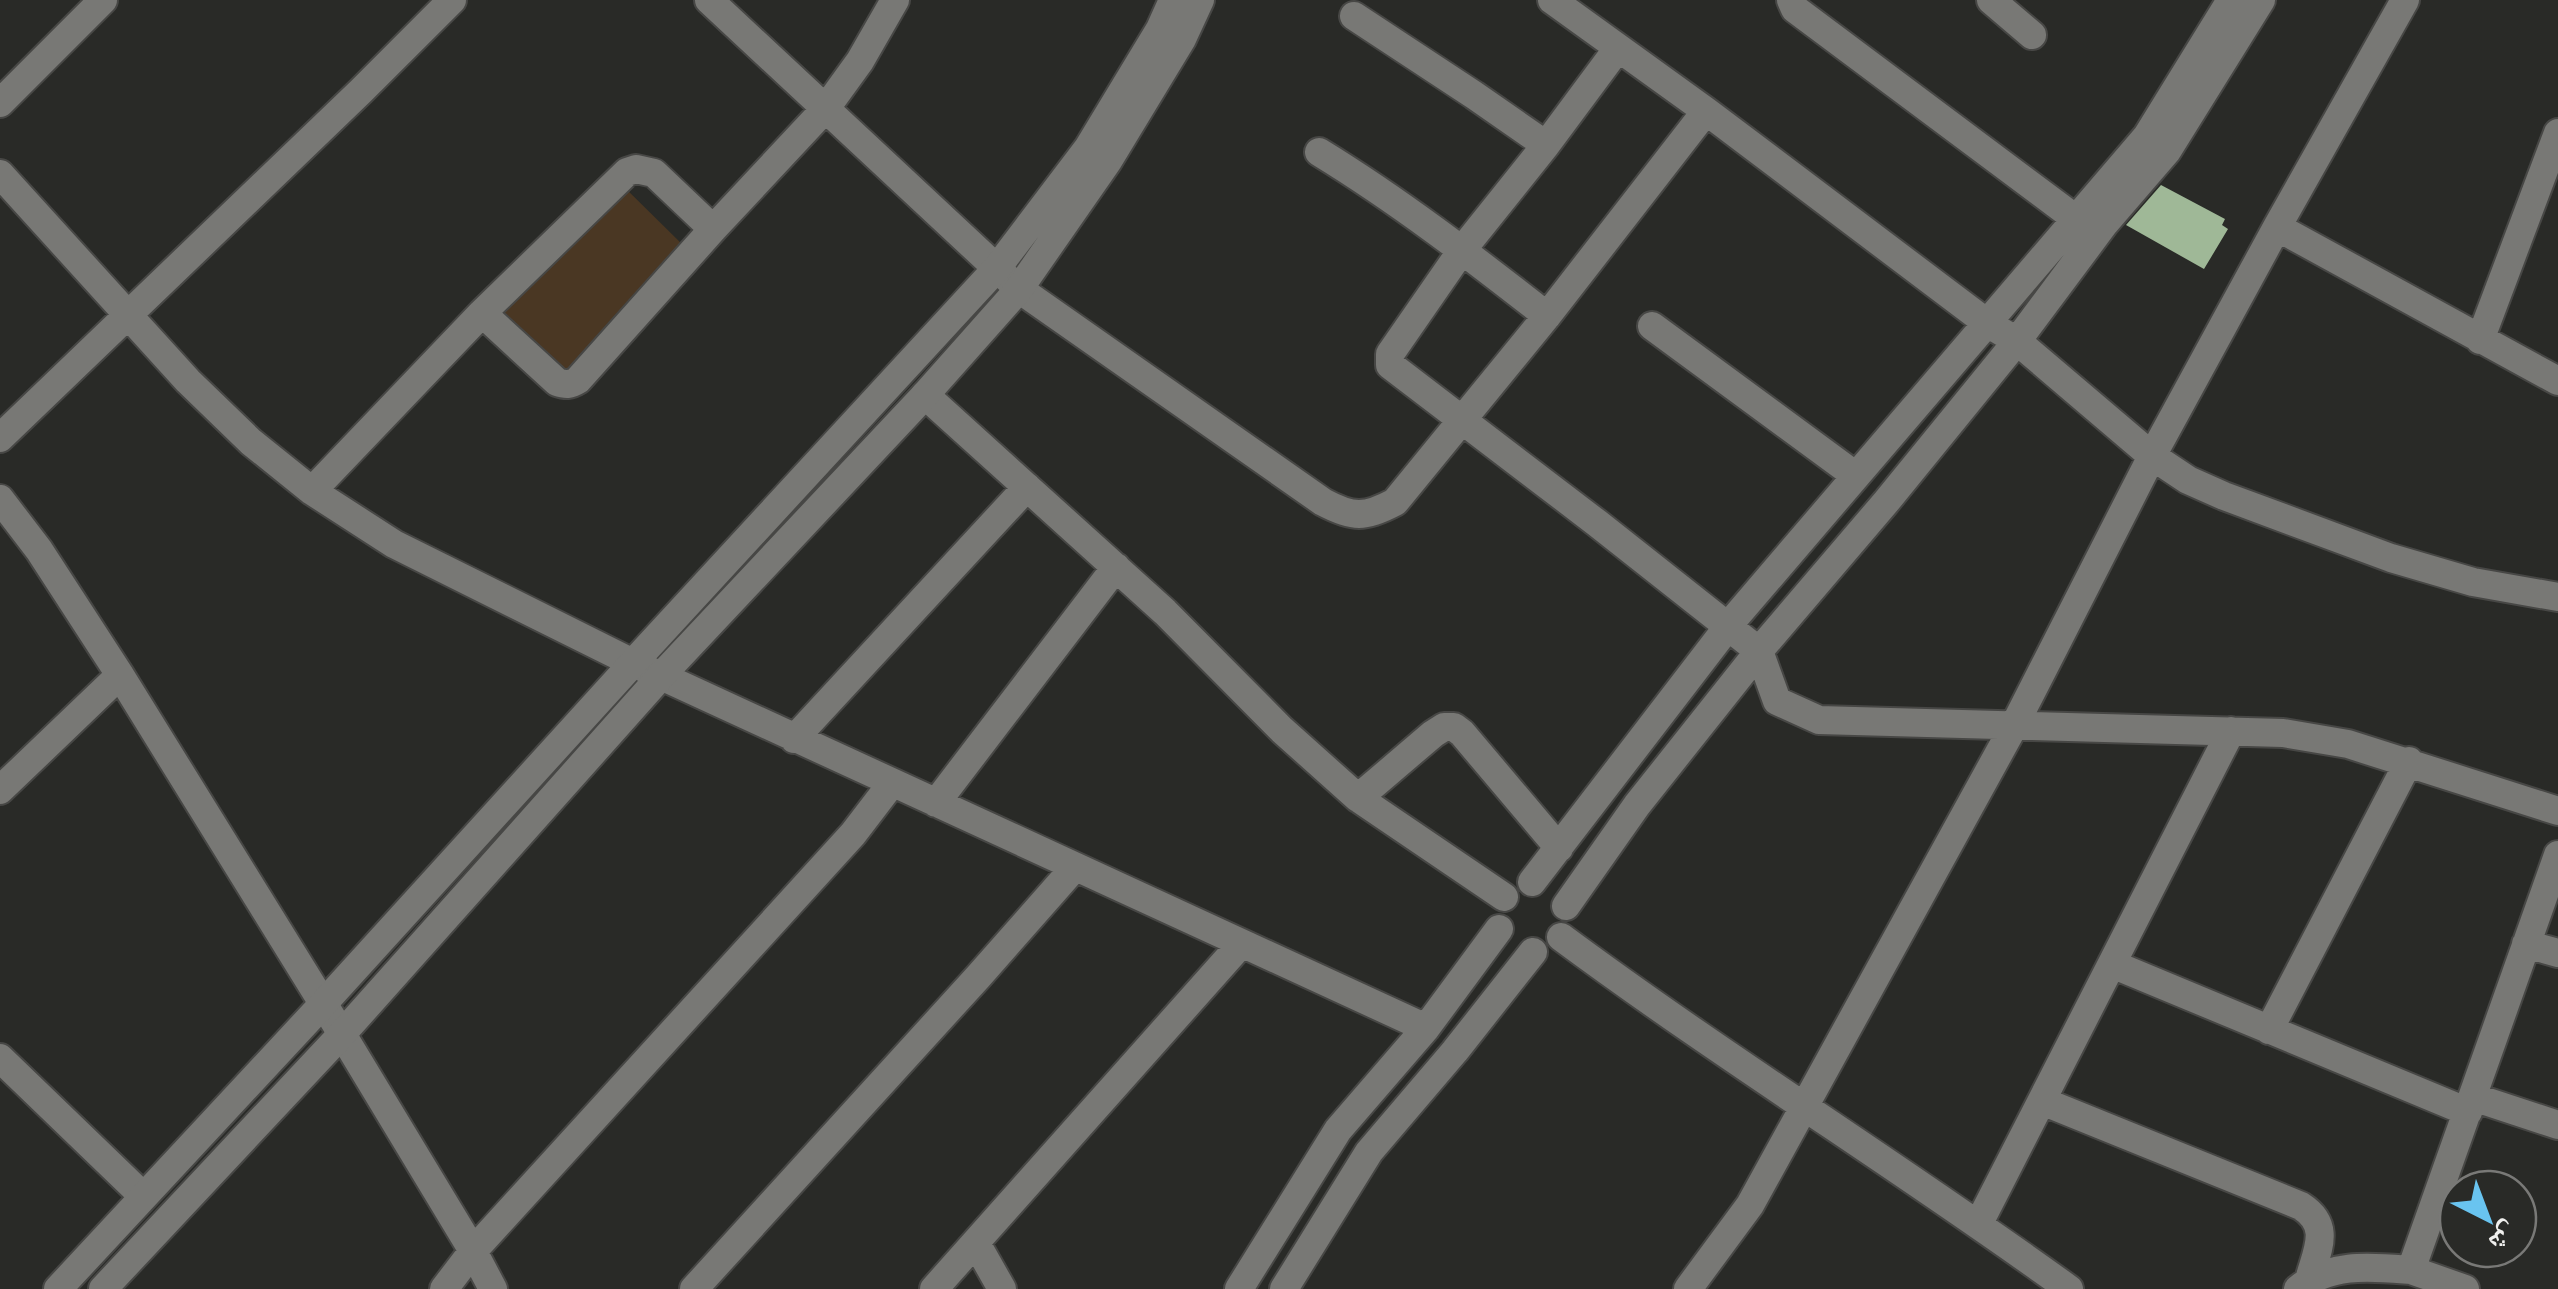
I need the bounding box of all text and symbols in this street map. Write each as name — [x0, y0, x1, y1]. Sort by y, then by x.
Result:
north arrow — [2438, 1169, 2538, 1269]
text: ش — [2482, 1214, 2526, 1259]

